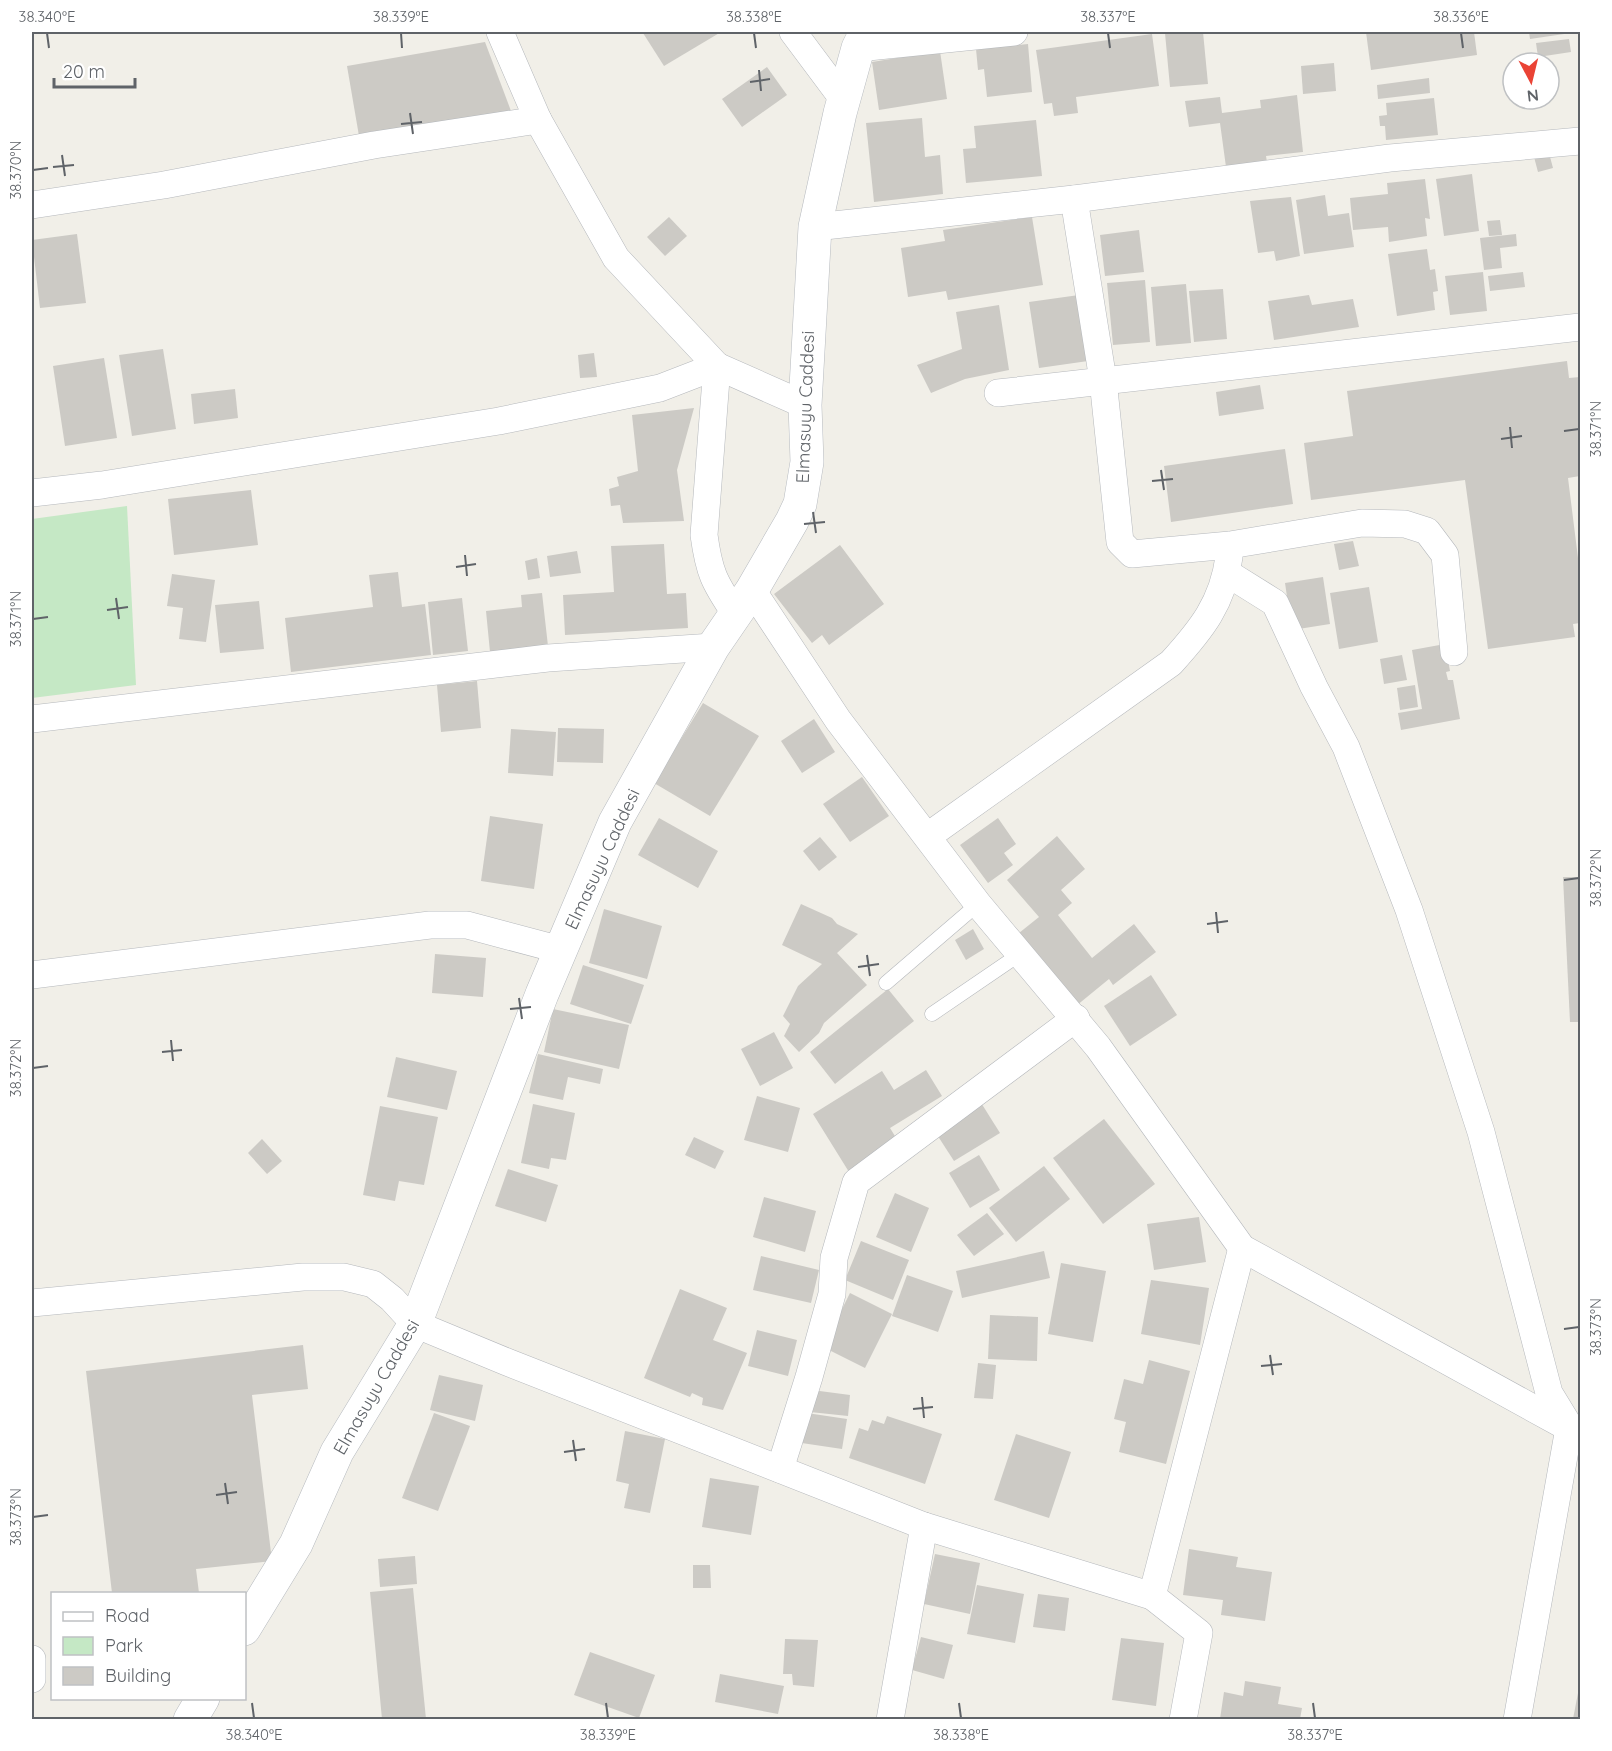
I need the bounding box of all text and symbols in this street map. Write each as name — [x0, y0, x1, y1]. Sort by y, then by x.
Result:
text: 38.340°E — [19, 7, 75, 26]
text: 38.339°E — [373, 7, 429, 26]
text: 38.338°E — [726, 7, 782, 26]
text: 38.337°E — [1080, 7, 1136, 26]
text: 38.336°E — [1433, 7, 1489, 26]
scale bar — [54, 51, 135, 89]
north arrow — [1501, 51, 1561, 111]
text: 20 m — [63, 60, 105, 83]
text: N — [1526, 85, 1540, 107]
text: 38.370°N — [6, 140, 25, 200]
street label: Elmasuyu Caddesi — [791, 330, 819, 484]
text: 38.371°N — [1586, 401, 1605, 457]
text: 38.371°N — [6, 591, 25, 647]
street label: Elmasuyu Caddesi — [559, 785, 645, 933]
text: 38.372°N — [1586, 849, 1605, 907]
text: 38.372°N — [6, 1039, 25, 1097]
text: 38.373°N — [1586, 1298, 1605, 1356]
street label: Elmasuyu Caddesi — [328, 1315, 424, 1459]
text: 38.373°N — [6, 1488, 25, 1546]
legend — [51, 1592, 246, 1700]
text: Road — [105, 1604, 150, 1627]
text: Park — [105, 1634, 143, 1657]
text: Building — [105, 1664, 171, 1687]
text: 38.340°E — [226, 1725, 282, 1744]
text: 38.339°E — [580, 1725, 636, 1744]
text: 38.338°E — [933, 1725, 989, 1744]
text: 38.337°E — [1287, 1725, 1343, 1744]

